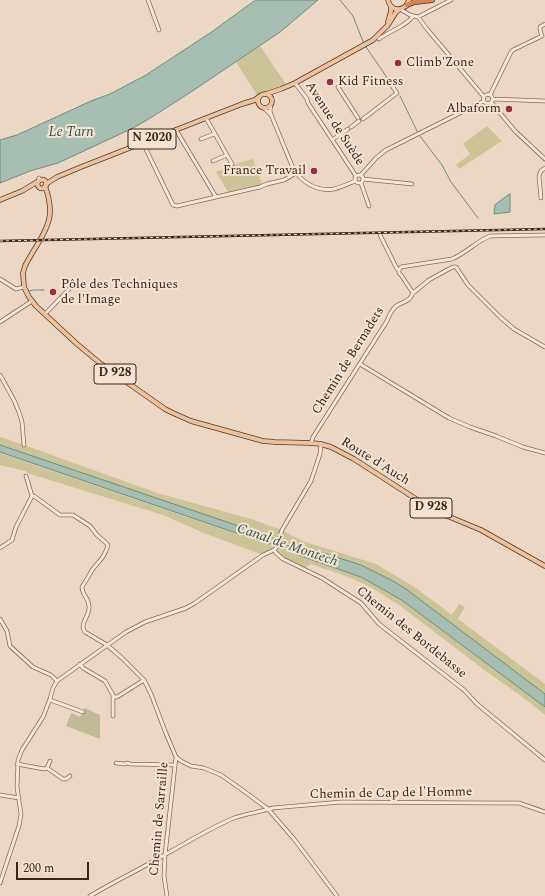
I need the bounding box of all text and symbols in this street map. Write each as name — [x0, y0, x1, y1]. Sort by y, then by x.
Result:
place label: Climb'Zone — [406, 55, 474, 71]
marker: Climb'Zone — [393, 58, 403, 68]
place label: Kid Fitness — [338, 74, 403, 90]
marker: Kid Fitness — [325, 77, 335, 87]
street label: Avenue de Suède — [301, 79, 367, 169]
place label: Albaform — [446, 101, 501, 117]
marker: Albaform — [504, 104, 514, 114]
water label: Le Tarn — [48, 125, 94, 141]
road number: N 2020 — [128, 129, 176, 149]
place label: France Travail — [223, 163, 306, 179]
marker: France Travail — [309, 166, 319, 176]
place label: Pôle des Techniques de l'Image — [61, 277, 178, 308]
marker: Pôle des Techniques de l'Image — [48, 287, 58, 297]
street label: Chemin de Bernadets — [310, 304, 388, 418]
road number: D 928 — [94, 364, 136, 384]
street label: Route d'Auch — [338, 435, 412, 489]
road number: D 928 — [410, 498, 452, 518]
water label: Canal de Montech — [234, 521, 340, 571]
street label: Chemin des Bordebasse — [353, 584, 469, 682]
street label: Chemin de Sarraille — [147, 761, 173, 877]
street label: Chemin de Cap de l'Homme — [310, 785, 472, 803]
scale bar — [18, 854, 91, 880]
text: 200 m — [23, 859, 54, 878]

